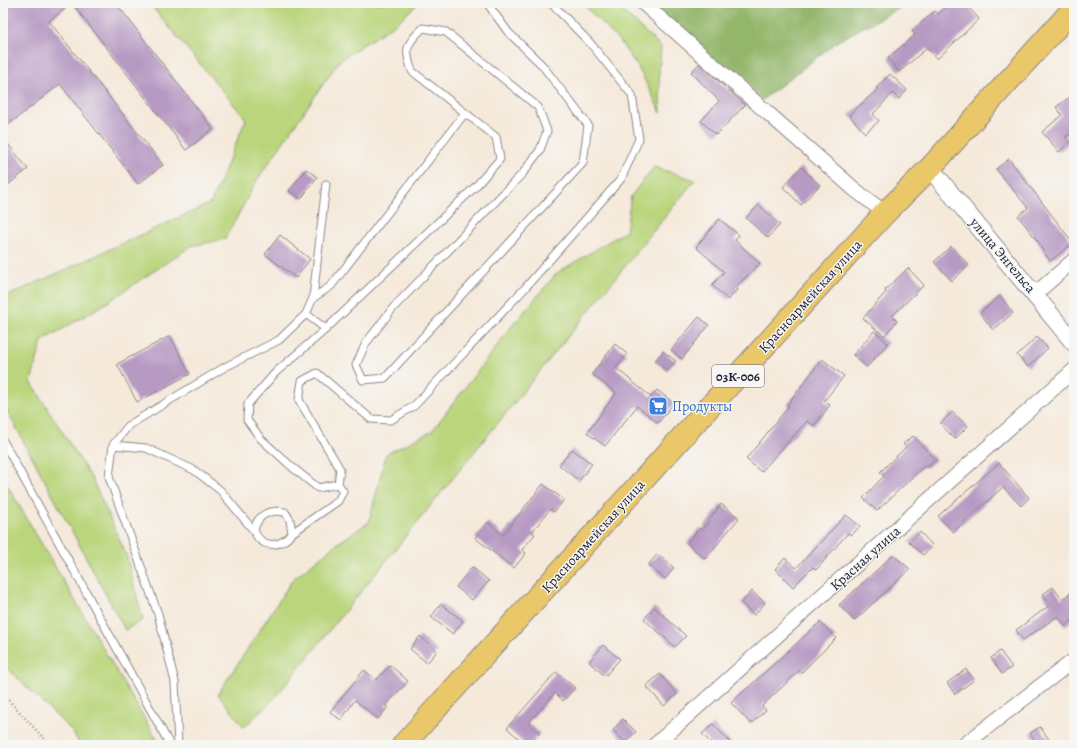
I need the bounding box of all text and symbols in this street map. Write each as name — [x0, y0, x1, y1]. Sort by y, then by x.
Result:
street label: улица Энгельса — [965, 213, 1040, 297]
street label: Красноармейская улица — [754, 235, 867, 357]
road number: 03К-006 — [712, 365, 764, 387]
supermarket icon: Продукты — [647, 395, 669, 417]
place label: Продукты — [672, 397, 732, 416]
street label: Красноармейская улица — [537, 475, 650, 597]
street label: Красная улица — [826, 521, 905, 595]

